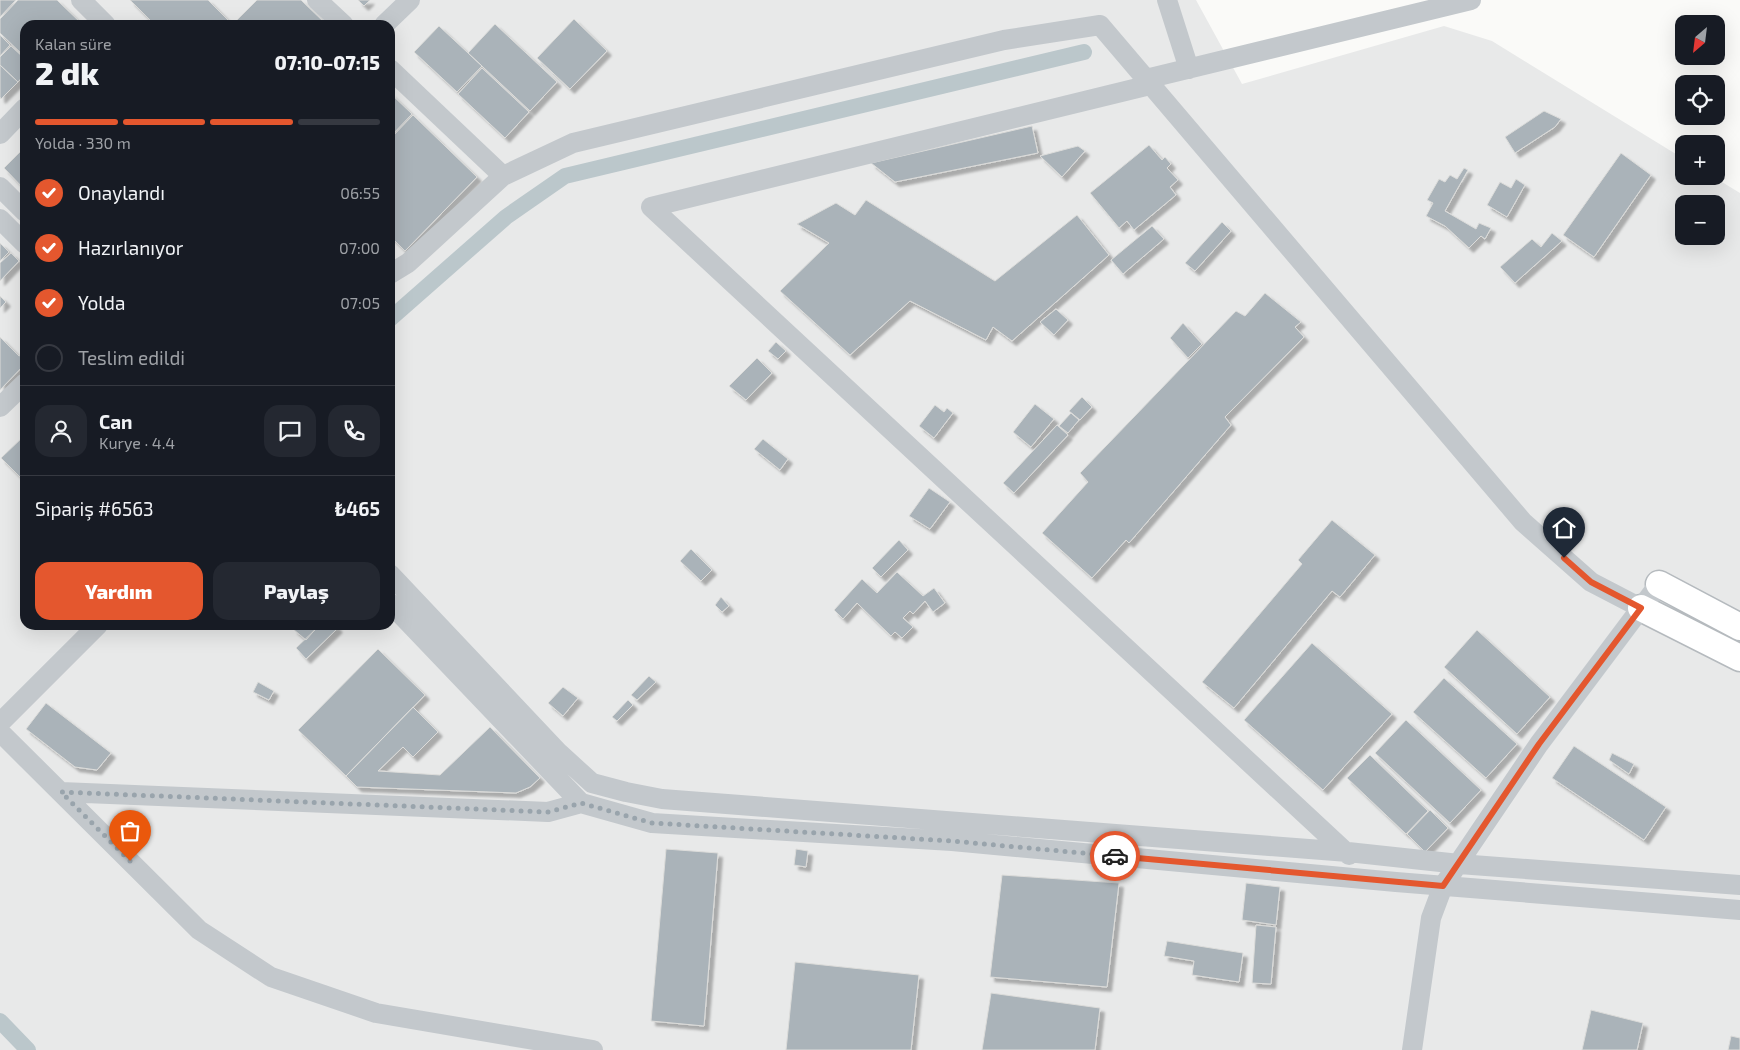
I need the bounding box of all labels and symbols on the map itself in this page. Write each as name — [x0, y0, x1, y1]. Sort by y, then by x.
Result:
north arrow — [1675, 15, 1725, 65]
pin — [1543, 507, 1585, 558]
pin — [109, 810, 151, 861]
courier — [1090, 831, 1140, 881]

